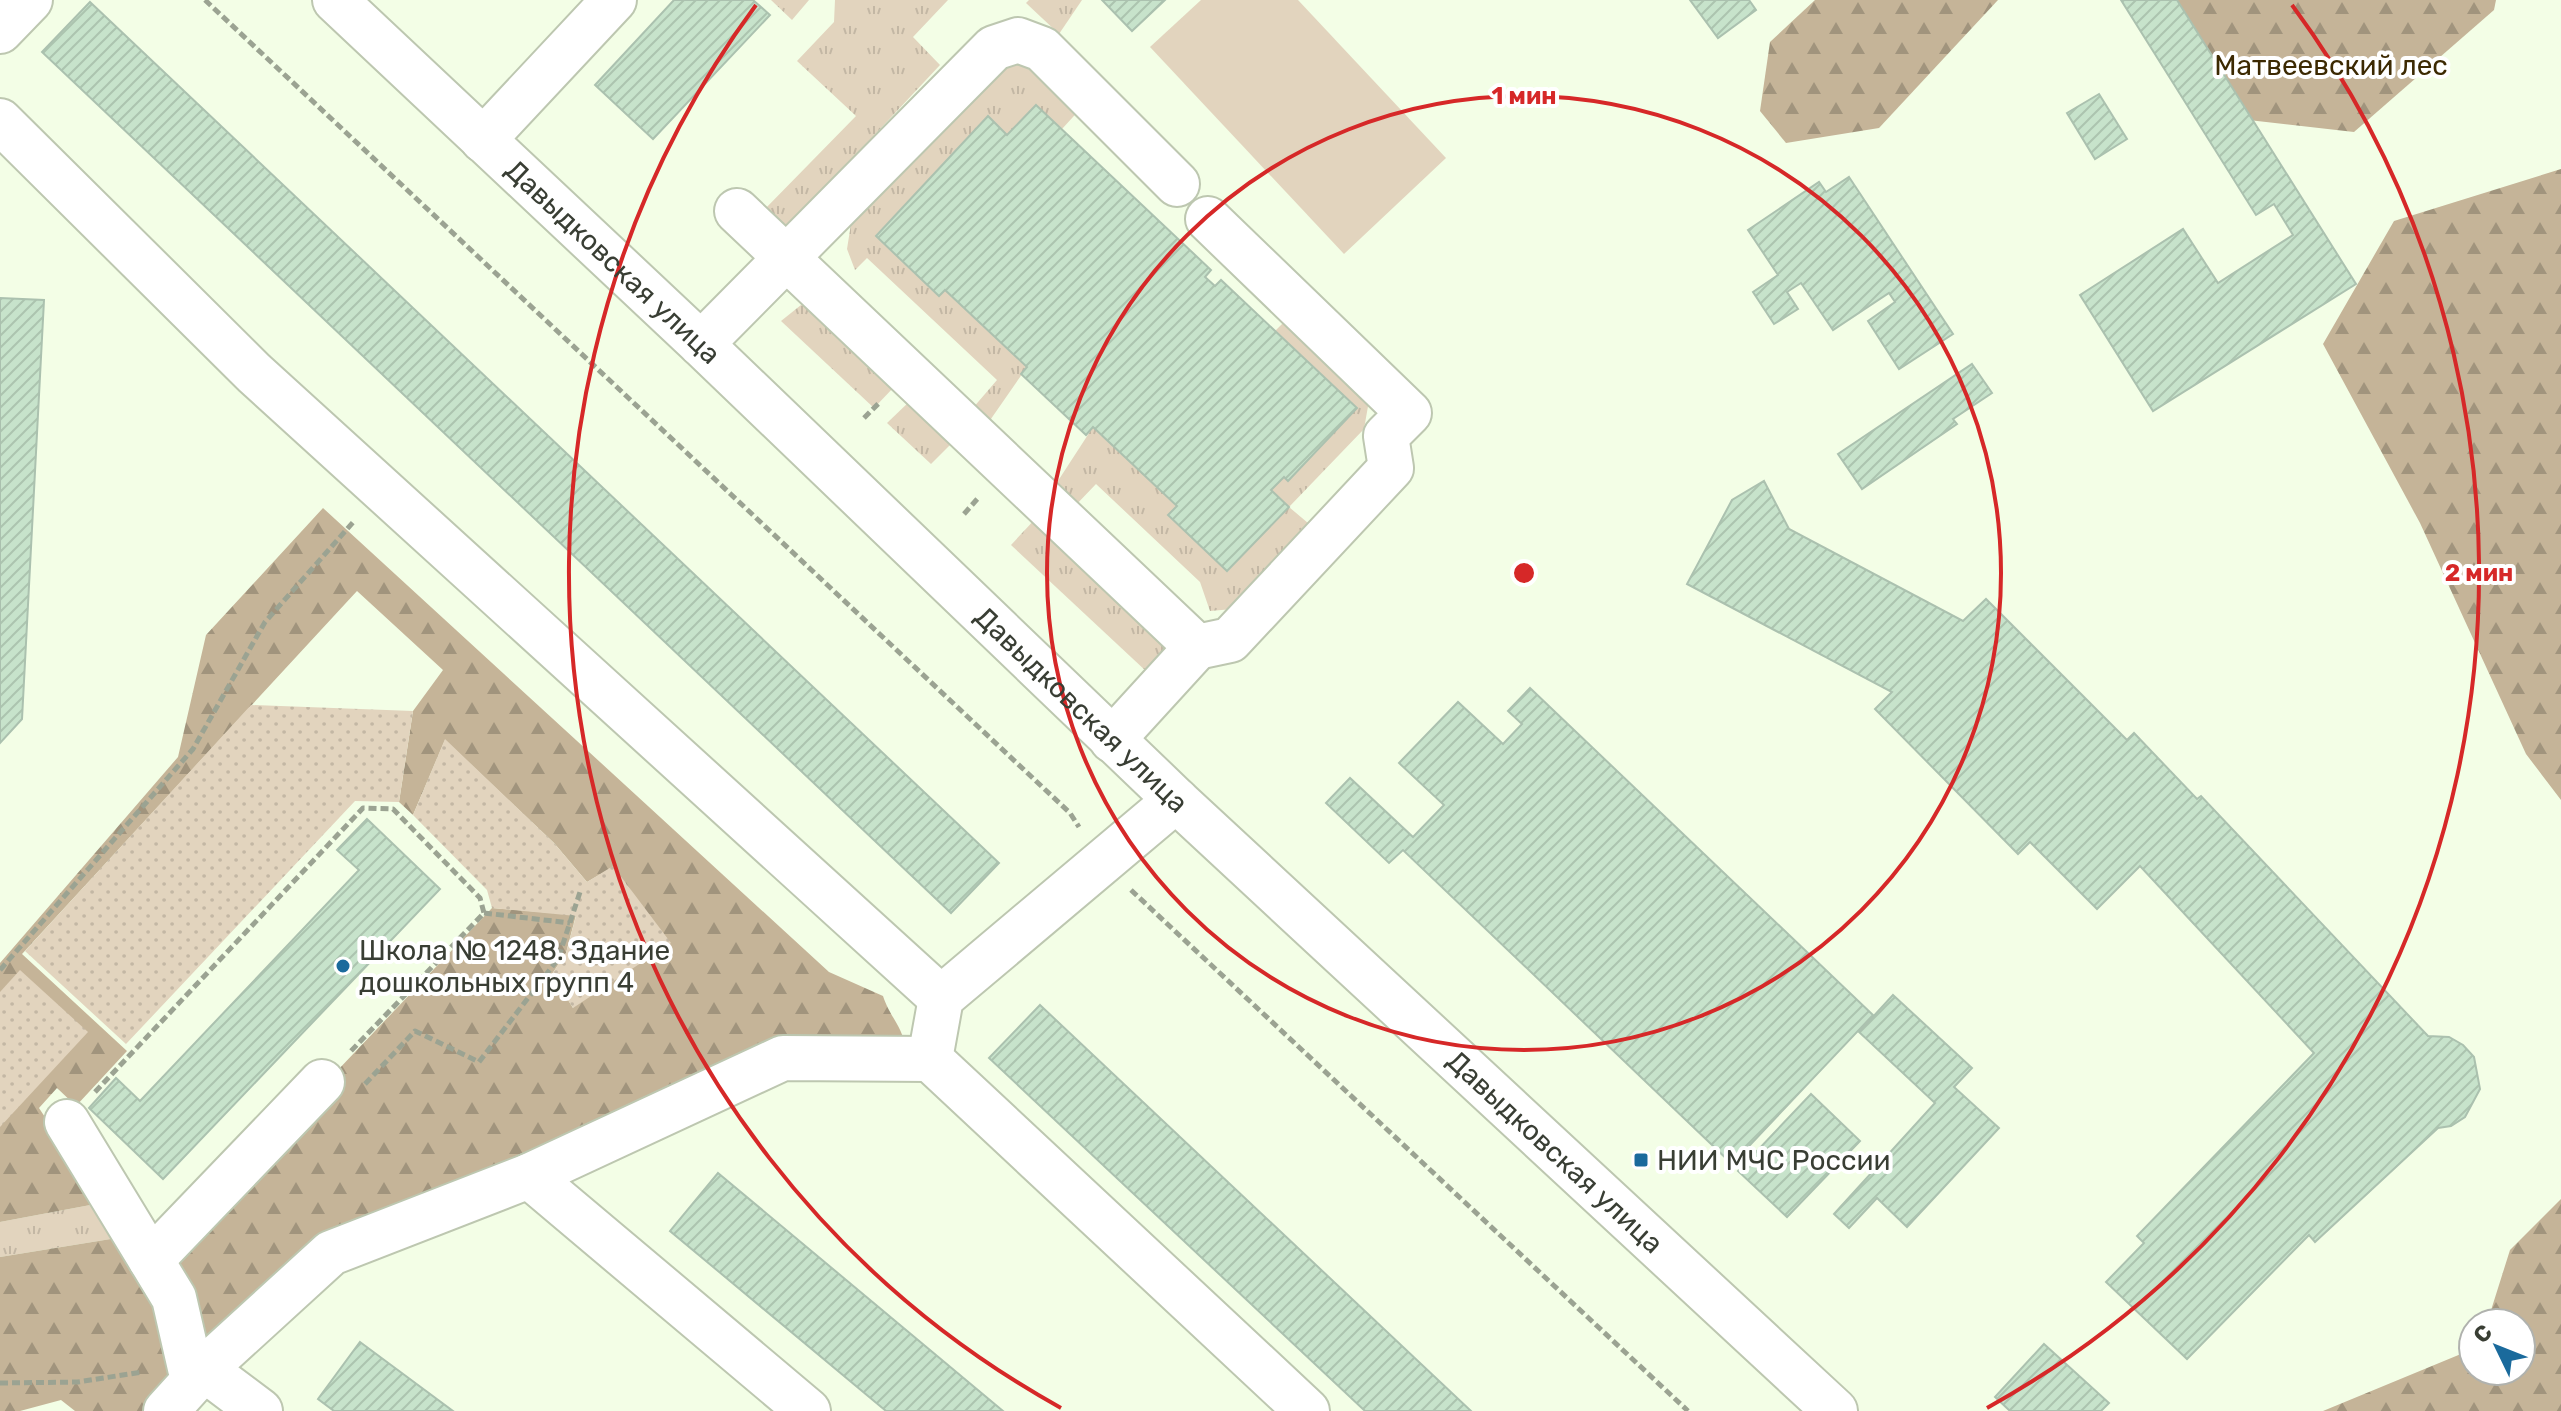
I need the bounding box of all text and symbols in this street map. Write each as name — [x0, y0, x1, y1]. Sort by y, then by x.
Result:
park label: Матвеевский лес — [2214, 49, 2448, 82]
text: 1 мин — [1491, 82, 1557, 110]
street label: Давыдковская улица — [499, 153, 727, 371]
centre of rings — [1510, 559, 1538, 587]
text: 2 мин — [2445, 559, 2513, 587]
street label: Давыдковская улица — [968, 600, 1195, 820]
place label: Школа № 1248. Здание дошкольных групп 4 — [359, 934, 670, 999]
marker: Школа № 1248. Здание дошкольных групп 4 — [334, 957, 352, 975]
street label: Давыдковская улица — [1440, 1044, 1670, 1260]
place label: НИИ МЧС России — [1657, 1144, 1891, 1177]
marker: НИИ МЧС России — [1632, 1151, 1650, 1169]
north arrow — [2457, 1307, 2537, 1387]
text: С — [2468, 1319, 2498, 1349]

